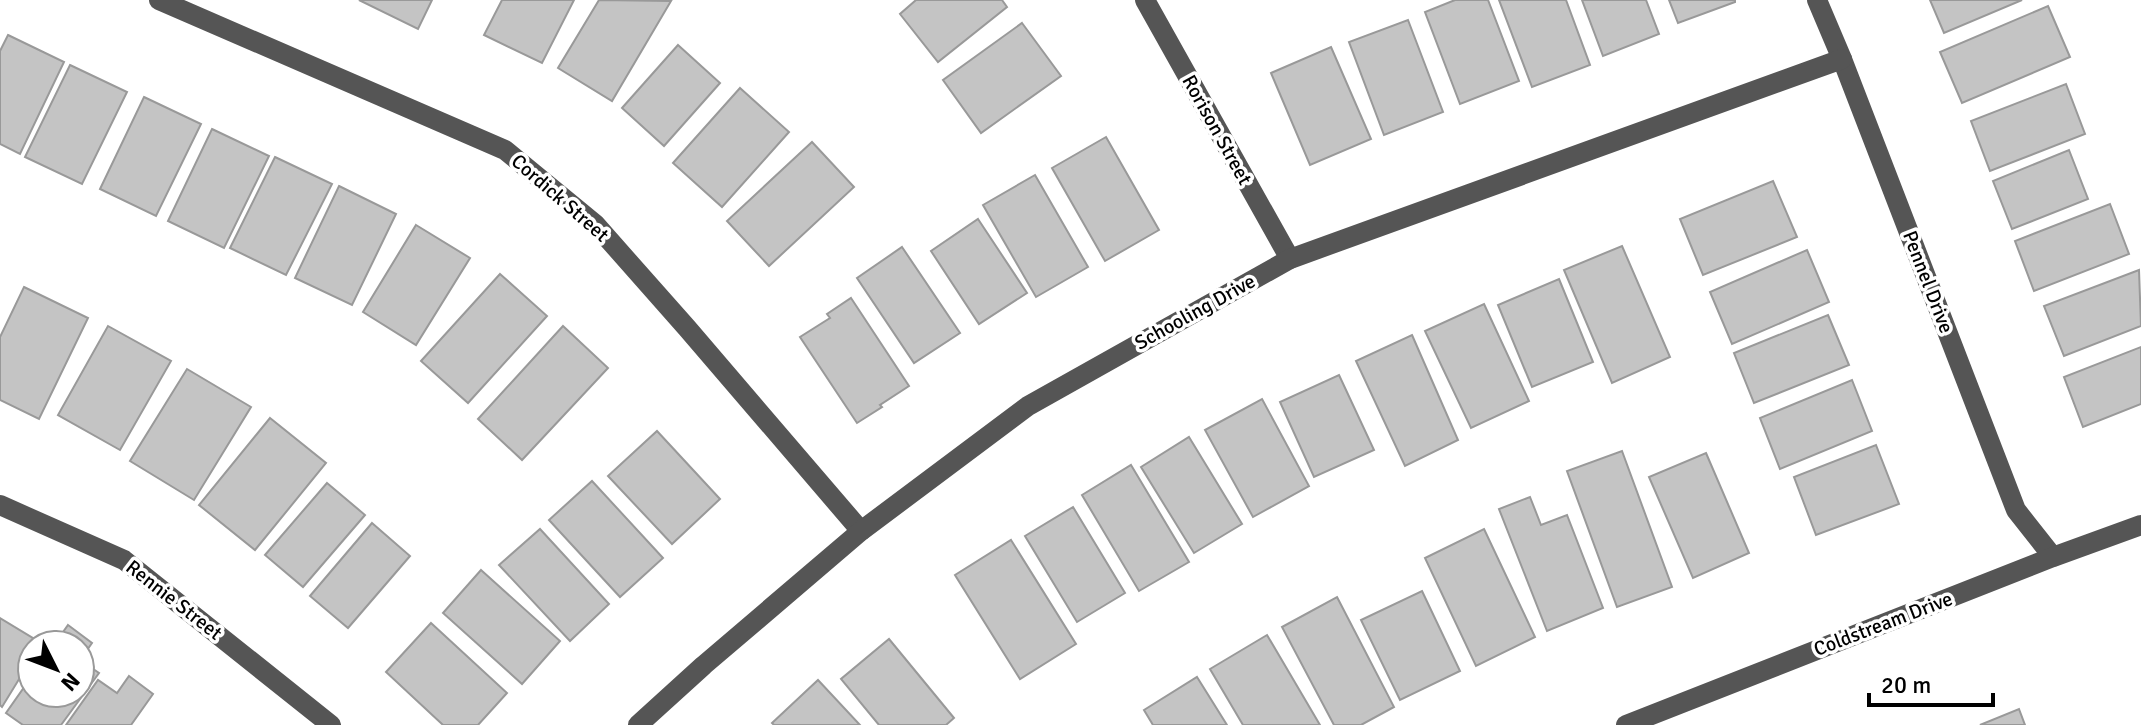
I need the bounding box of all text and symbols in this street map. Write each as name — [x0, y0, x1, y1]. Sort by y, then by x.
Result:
street label: Rorison Street — [1177, 71, 1257, 189]
street label: Cordick Street — [506, 149, 614, 247]
street label: Pennel Drive — [1897, 227, 1959, 337]
street label: Schooling Drive — [1130, 269, 1260, 355]
street label: Rennie Street — [121, 555, 227, 645]
street label: Coldstream Drive — [1810, 586, 1956, 662]
north arrow — [16, 629, 96, 709]
scale bar — [1869, 657, 1993, 707]
text: N — [55, 667, 86, 697]
text: 20 m — [1881, 670, 1931, 700]

